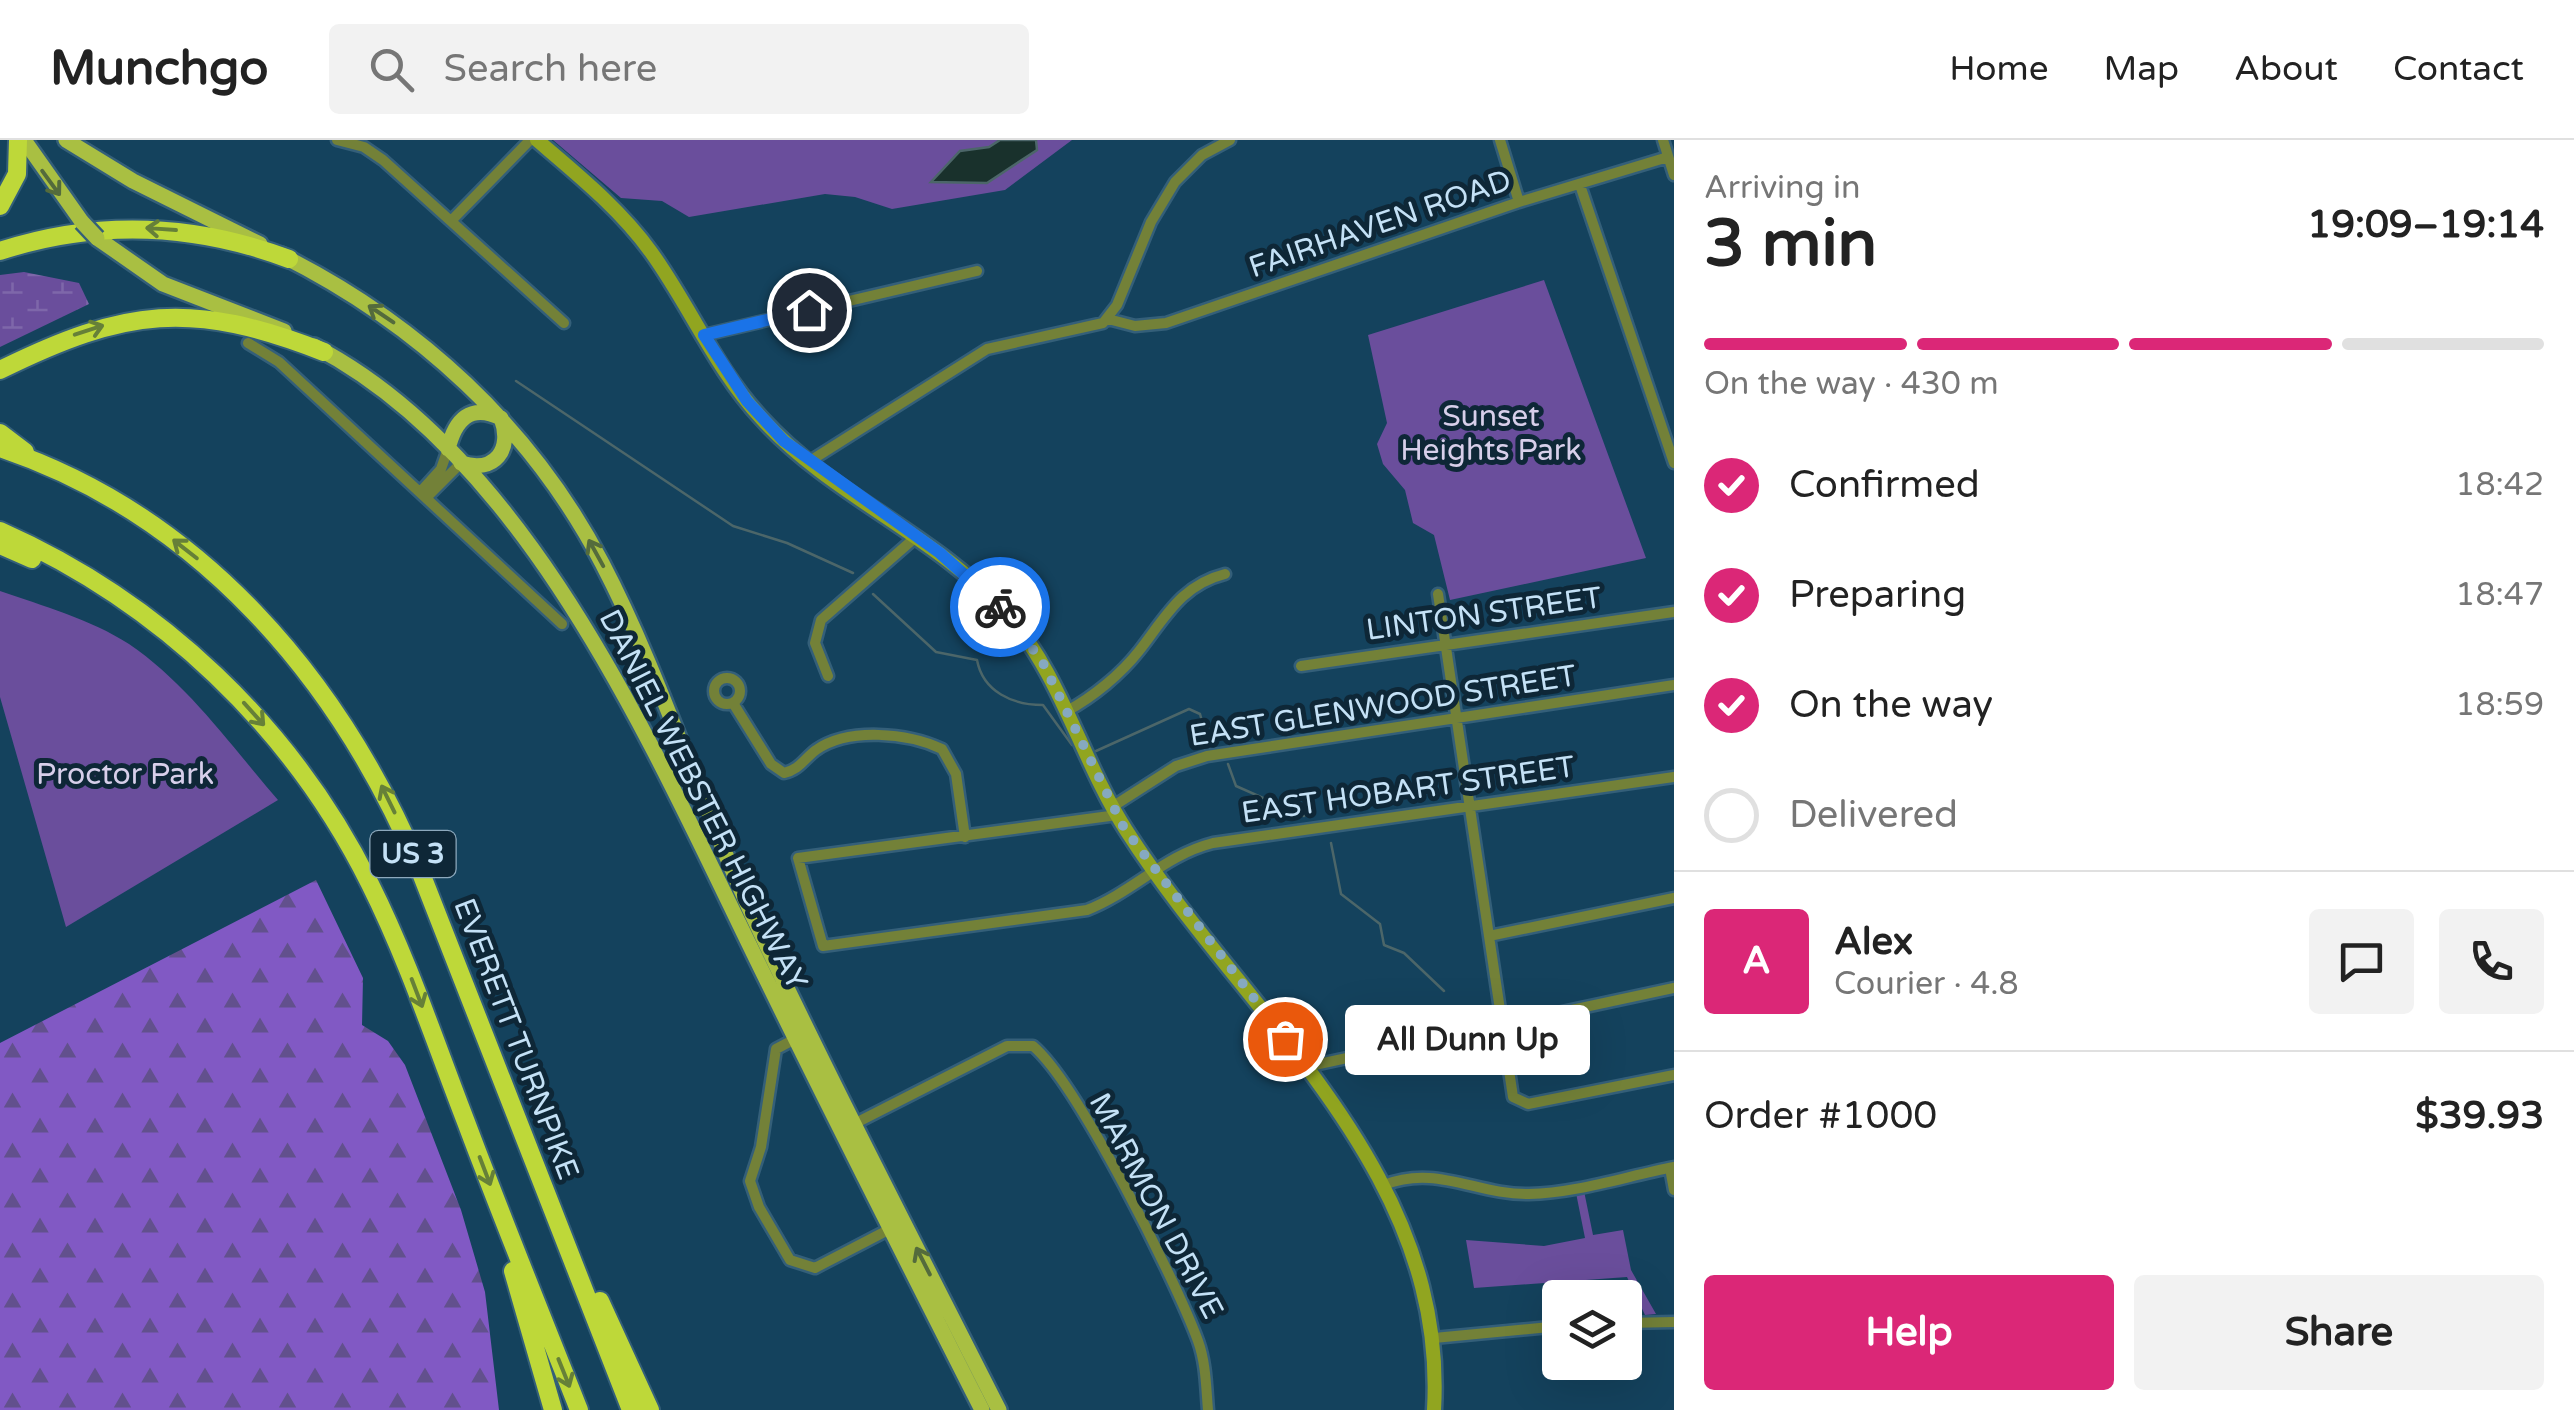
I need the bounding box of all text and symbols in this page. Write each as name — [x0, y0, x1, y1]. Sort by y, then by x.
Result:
search box — [329, 24, 1029, 114]
text: Munchgo — [50, 40, 269, 98]
icon: search — [364, 42, 419, 97]
text: Search here — [444, 46, 657, 92]
text: Home — [1949, 48, 2048, 90]
text: Map — [2103, 48, 2179, 90]
text: About — [2234, 48, 2338, 90]
text: Contact — [2393, 48, 2524, 90]
street label: FAIRHAVEN ROAD — [1244, 162, 1516, 286]
one-way arrow — [40, 169, 61, 196]
text: Arriving in — [1704, 169, 1861, 207]
text: 19:09–19:14 — [2307, 202, 2544, 248]
text: 3 min — [1704, 205, 1877, 284]
one-way arrow — [145, 219, 178, 238]
pin — [767, 268, 852, 353]
icon: home — [782, 283, 837, 338]
one-way arrow — [368, 303, 395, 324]
one-way arrow — [72, 320, 104, 338]
text: On the way · 430 m — [1704, 365, 1999, 403]
park label: Sunset Heights Park — [1400, 398, 1582, 469]
icon: check — [1704, 458, 1759, 513]
text: Confirmed — [1789, 462, 1980, 508]
text: 18:42 — [2455, 466, 2544, 504]
one-way arrow — [586, 538, 606, 568]
one-way arrow — [172, 539, 199, 560]
courier — [950, 557, 1050, 657]
icon: check — [1704, 568, 1759, 623]
text: Preparing — [1789, 572, 1966, 618]
text: 18:47 — [2455, 576, 2544, 614]
street label: LINTON STREET — [1364, 579, 1604, 649]
icon: bike — [973, 580, 1028, 635]
street label: DANIEL WEBSTER HIGHWAY — [591, 604, 815, 996]
street label: EAST GLENWOOD STREET — [1187, 657, 1579, 755]
icon: check — [1704, 678, 1759, 733]
text: On the way — [1789, 682, 1993, 728]
text: 18:59 — [2455, 686, 2544, 724]
one-way arrow — [242, 701, 265, 726]
street label: EAST HOBART STREET — [1239, 748, 1577, 832]
park label: Proctor Park — [36, 756, 214, 793]
one-way arrow — [378, 785, 397, 815]
text: Delivered — [1789, 792, 1958, 838]
road number: US 3 — [370, 831, 456, 877]
street label: EVERETT TURNPIKE — [445, 893, 587, 1185]
button: chat — [2309, 909, 2414, 1014]
button: phone — [2439, 909, 2544, 1014]
text: Alex — [1834, 919, 1913, 965]
text: A — [1742, 938, 1771, 984]
text: Courier · 4.8 — [1834, 965, 2019, 1003]
one-way arrow — [409, 977, 427, 1008]
pin — [1243, 997, 1328, 1082]
callout: All Dunn Up — [1345, 1004, 1590, 1074]
icon: bag — [1258, 1012, 1313, 1067]
text: All Dunn Up — [1376, 1021, 1559, 1059]
street label: MARMON DRIVE — [1081, 1087, 1231, 1325]
text: Order #1000 — [1704, 1093, 1937, 1139]
text: $39.93 — [2415, 1093, 2544, 1139]
one-way arrow — [477, 1155, 495, 1186]
one-way arrow — [913, 1246, 932, 1276]
button: Help — [1704, 1275, 2114, 1390]
button: Share — [2134, 1275, 2544, 1390]
map controls — [1542, 1280, 1642, 1380]
button: layers — [1542, 1280, 1642, 1380]
one-way arrow — [557, 1357, 575, 1387]

